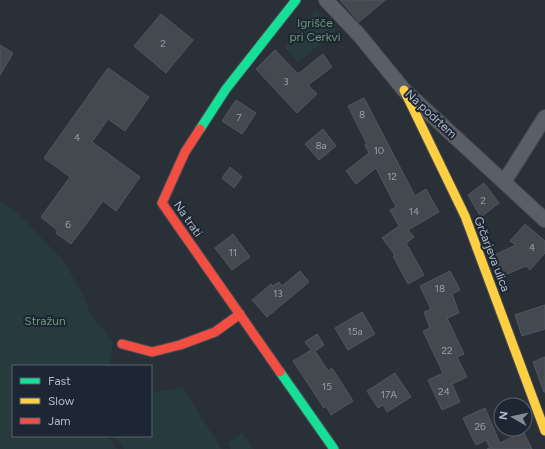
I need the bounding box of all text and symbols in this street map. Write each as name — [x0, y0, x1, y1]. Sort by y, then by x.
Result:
park label: Igrišče pri Cerkvi — [289, 16, 341, 44]
house number: 2 — [160, 37, 166, 50]
house number: 3 — [283, 75, 289, 88]
street label: Na podrtem — [403, 87, 459, 141]
house number: 8 — [359, 108, 365, 121]
house number: 7 — [236, 111, 242, 124]
house number: 4 — [74, 131, 80, 144]
house number: 8a — [315, 139, 327, 152]
house number: 10 — [374, 144, 384, 157]
house number: 12 — [387, 170, 397, 183]
house number: 2 — [480, 194, 486, 207]
street label: Na trati — [171, 198, 205, 240]
house number: 14 — [409, 205, 419, 218]
street label: Grčarjeva ulica — [471, 214, 513, 294]
house number: 6 — [65, 218, 71, 231]
house number: 4 — [529, 241, 535, 254]
house number: 11 — [229, 246, 237, 259]
house number: 18 — [435, 282, 445, 295]
house number: 13 — [273, 287, 283, 300]
park label: Stražun — [24, 314, 66, 328]
house number: 15a — [348, 325, 362, 338]
house number: 22 — [441, 344, 453, 357]
legend — [12, 365, 152, 437]
text: Fast — [48, 374, 71, 388]
house number: 15 — [322, 380, 332, 393]
house number: 24 — [438, 385, 450, 398]
house number: 17A — [381, 388, 397, 401]
text: Slow — [48, 394, 75, 408]
north arrow — [493, 397, 533, 437]
text: N — [497, 410, 511, 421]
text: Jam — [48, 414, 71, 428]
house number: 26 — [474, 420, 486, 433]

